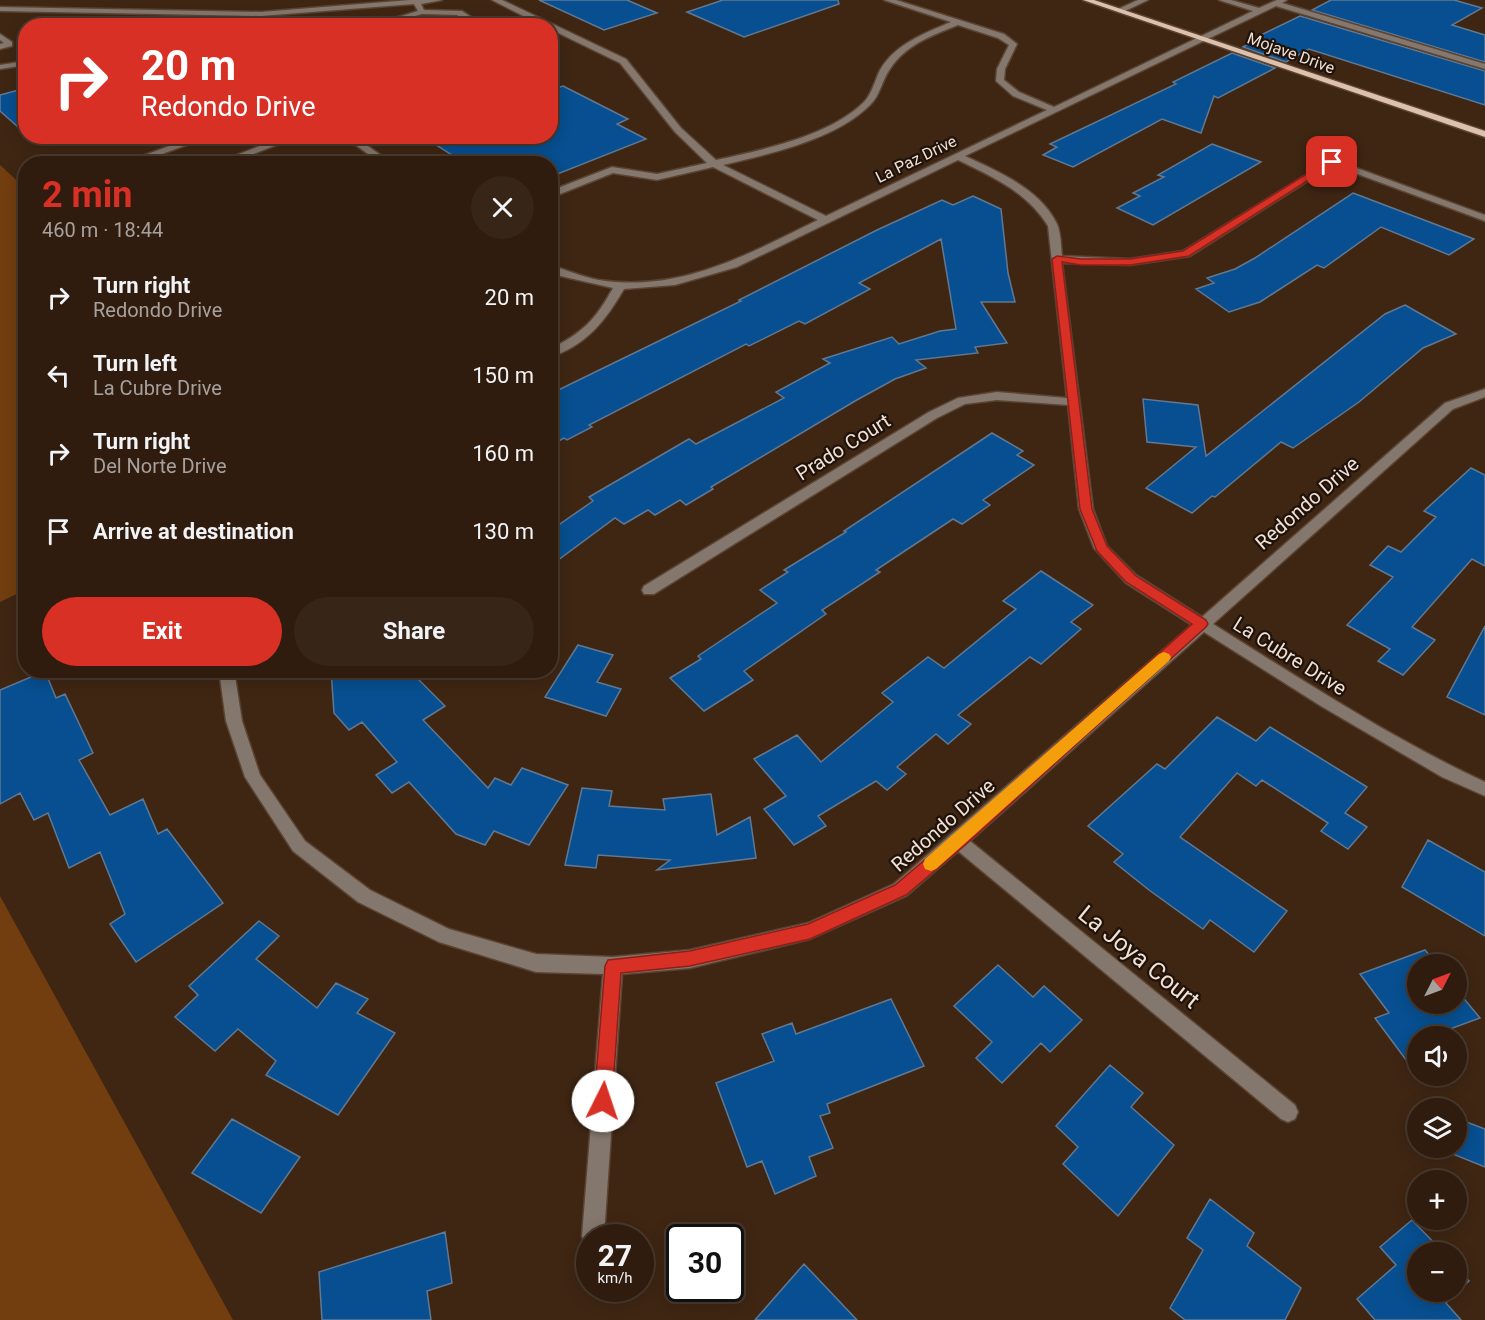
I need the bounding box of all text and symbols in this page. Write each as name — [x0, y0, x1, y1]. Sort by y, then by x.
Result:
street label: Mojave Drive — [1245, 28, 1337, 78]
text: 20 m — [141, 41, 236, 90]
icon: right — [42, 42, 120, 120]
text: Redondo Drive — [141, 91, 315, 123]
street label: La Paz Drive — [872, 131, 960, 187]
pin — [1306, 136, 1357, 187]
icon: arrive — [1315, 145, 1348, 178]
text: 2 min — [42, 174, 133, 216]
button: close — [471, 176, 534, 239]
text: 460 m · 18:44 — [42, 218, 163, 242]
text: Turn right — [93, 273, 190, 298]
icon: right — [42, 281, 75, 314]
text: 20 m — [485, 285, 534, 310]
text: Redondo Drive — [93, 298, 222, 322]
text: Turn left — [93, 351, 177, 376]
icon: left — [42, 359, 75, 392]
text: 150 m — [472, 363, 534, 388]
text: La Cubre Drive — [93, 376, 222, 400]
street label: Prado Court — [791, 409, 895, 485]
text: Turn right — [93, 429, 190, 454]
icon: right — [42, 437, 75, 470]
text: 160 m — [472, 441, 534, 466]
street label: Redondo Drive — [1250, 452, 1364, 554]
text: Del Norte Drive — [93, 454, 227, 478]
icon: arrive — [42, 515, 75, 548]
text: Arrive at destination — [93, 519, 294, 544]
text: 130 m — [472, 519, 534, 544]
button: Exit — [42, 597, 282, 666]
button: Share — [294, 597, 534, 666]
street label: La Cubre Drive — [1229, 612, 1351, 700]
street label: Redondo Drive — [886, 774, 1000, 876]
street label: La Joya Court — [1073, 900, 1205, 1015]
north arrow — [1407, 954, 1467, 1014]
map controls — [1407, 954, 1467, 1302]
button: sound — [1407, 1026, 1467, 1086]
position arrow — [571, 1069, 635, 1133]
button: layers — [1407, 1098, 1467, 1158]
button: + — [1407, 1170, 1467, 1230]
speed limit sign: 30 — [666, 1224, 744, 1302]
text: 27 — [598, 1238, 632, 1273]
button: − — [1407, 1242, 1467, 1302]
text: km/h — [597, 1269, 633, 1287]

